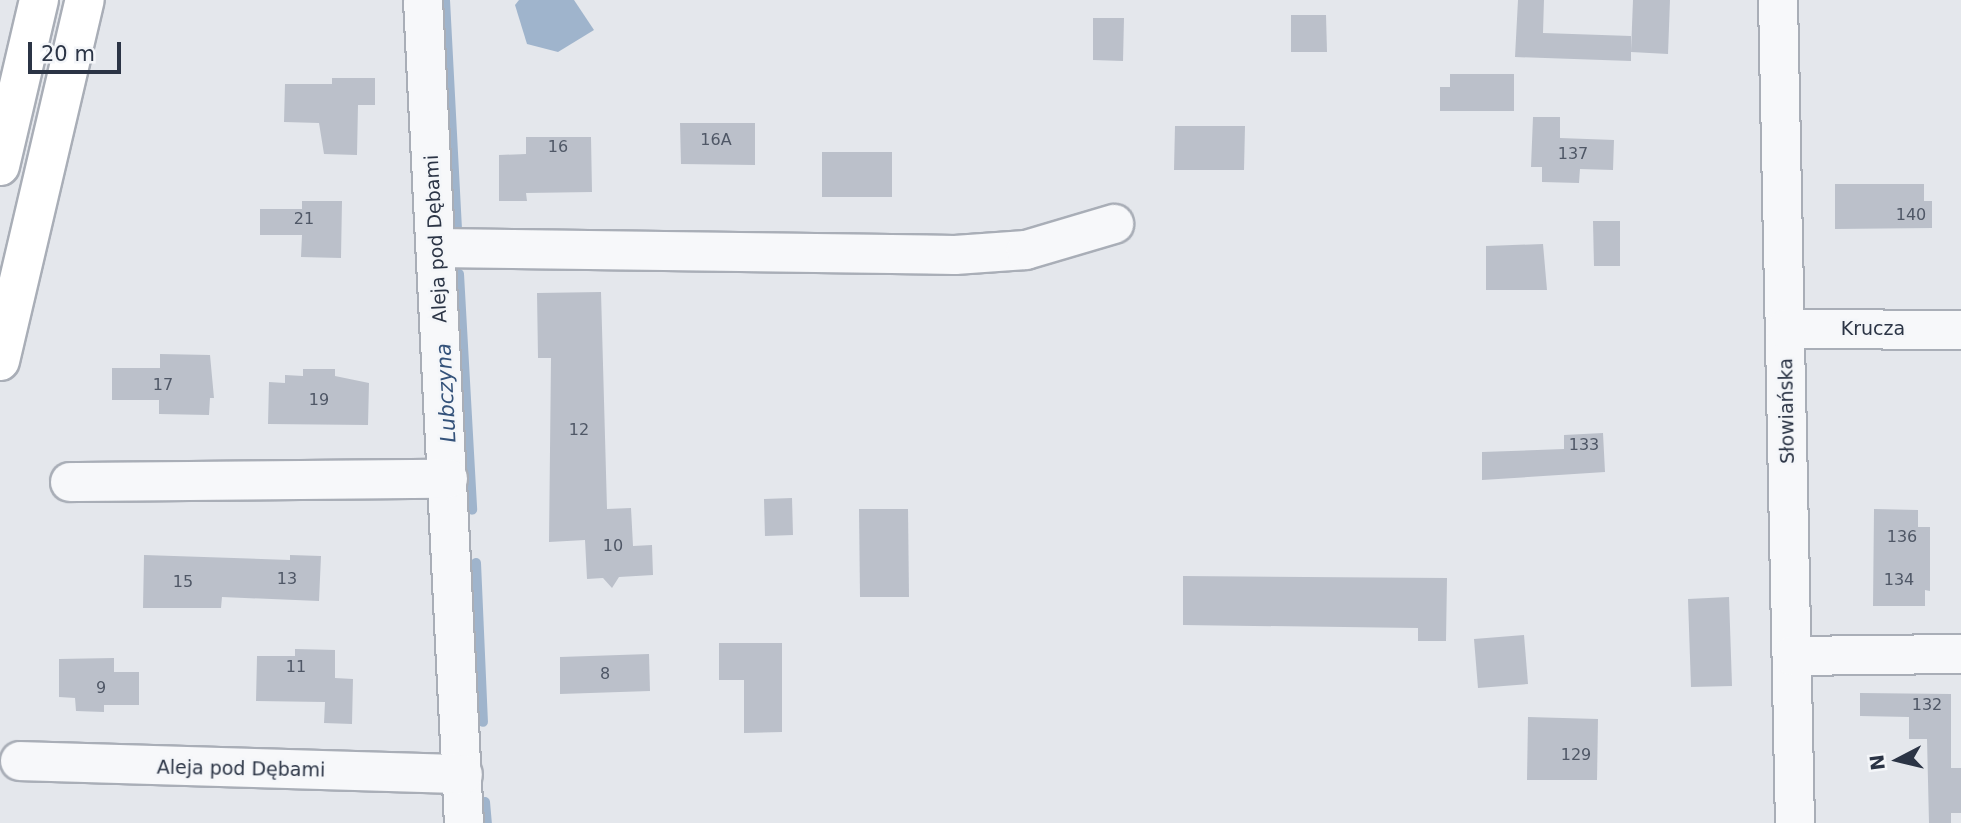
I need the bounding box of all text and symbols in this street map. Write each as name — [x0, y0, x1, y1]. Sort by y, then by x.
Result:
scale bar — [32, 28, 124, 72]
text: 20 m — [41, 42, 95, 66]
house number: 16A — [700, 130, 732, 150]
house number: 16 — [548, 137, 568, 157]
house number: 137 — [1558, 144, 1588, 164]
street label: Aleja pod Dębami — [420, 154, 452, 324]
house number: 140 — [1896, 205, 1926, 225]
house number: 21 — [294, 209, 314, 229]
street label: Krucza — [1841, 318, 1905, 340]
water label: Lubczyna — [431, 343, 461, 443]
street label: Słowiańska — [1775, 358, 1799, 464]
house number: 17 — [153, 375, 173, 395]
house number: 19 — [309, 390, 329, 410]
house number: 12 — [569, 420, 589, 440]
house number: 133 — [1569, 435, 1599, 455]
house number: 136 — [1887, 527, 1917, 547]
house number: 10 — [603, 536, 623, 556]
house number: 13 — [277, 569, 297, 589]
house number: 134 — [1884, 570, 1914, 590]
house number: 15 — [173, 572, 193, 592]
house number: 11 — [286, 657, 306, 677]
house number: 8 — [600, 664, 610, 684]
house number: 9 — [96, 678, 106, 698]
house number: 132 — [1912, 695, 1942, 715]
north arrow — [1863, 725, 1933, 795]
house number: 129 — [1561, 745, 1591, 765]
text: N — [1865, 753, 1889, 772]
street label: Aleja pod Dębami — [157, 756, 325, 782]

